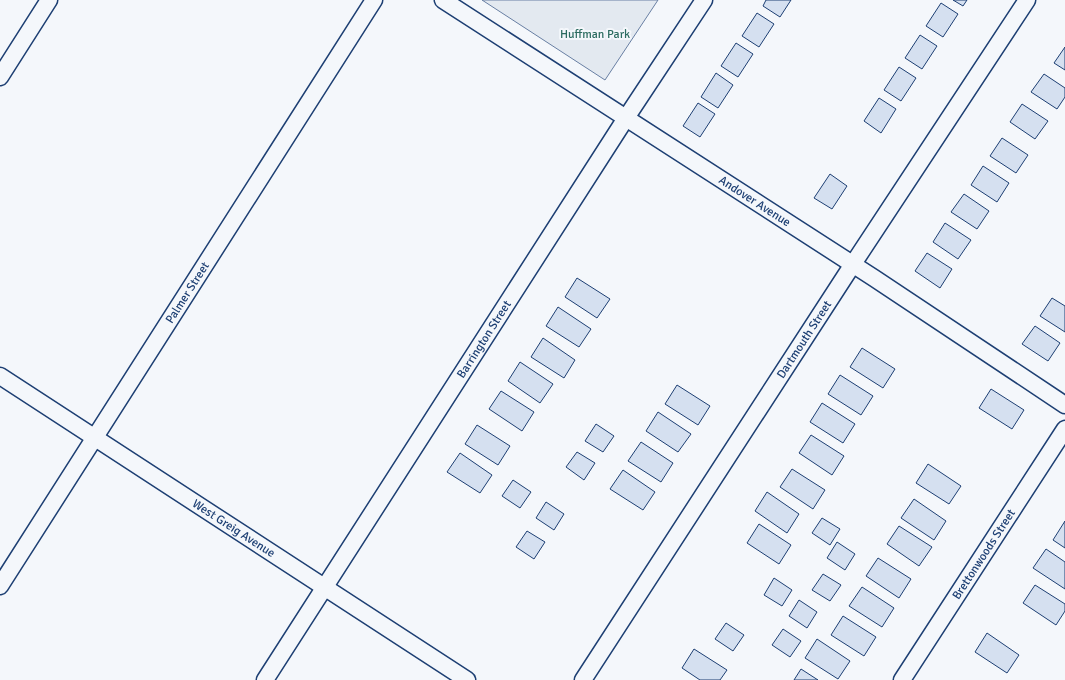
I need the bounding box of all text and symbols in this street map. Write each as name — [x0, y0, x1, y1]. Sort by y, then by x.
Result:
park label: Huffman Park — [560, 27, 630, 42]
street label: Andover Avenue — [716, 172, 793, 230]
street label: Palmer Street — [162, 259, 212, 326]
street label: Barrington Street — [453, 298, 514, 381]
street label: Dartmouth Street — [773, 298, 835, 381]
street label: West Greig Avenue — [190, 496, 278, 561]
street label: Brettonwoods Street — [949, 506, 1019, 602]

